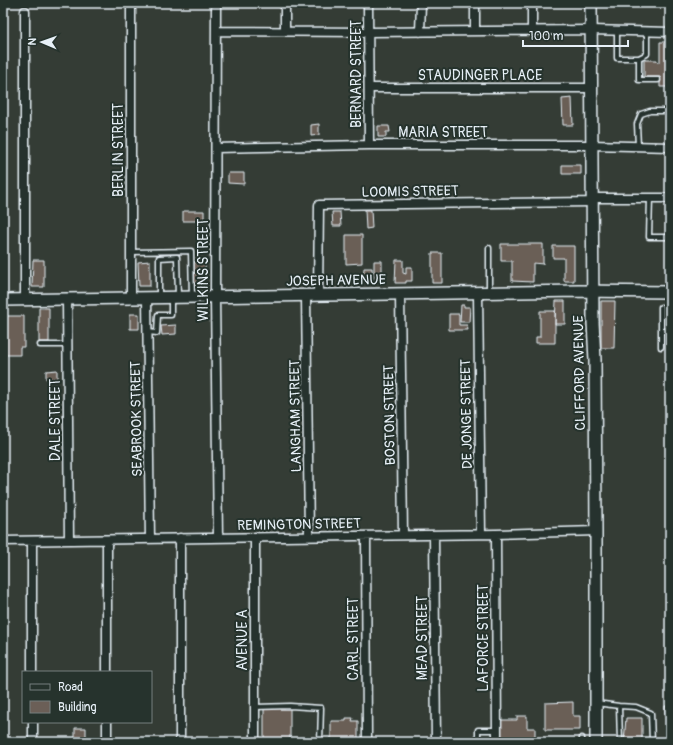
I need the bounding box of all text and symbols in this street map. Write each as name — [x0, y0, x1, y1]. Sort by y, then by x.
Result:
street label: BERNARD STREET — [348, 20, 365, 128]
north arrow — [22, 22, 62, 62]
scale bar — [523, 22, 628, 48]
text: 100 m — [529, 29, 564, 44]
text: N — [26, 37, 39, 46]
street label: STAUDINGER PLACE — [418, 67, 542, 84]
street label: BERLIN STREET — [110, 103, 127, 197]
street label: MARIA STREET — [398, 124, 488, 141]
street label: LOOMIS STREET — [361, 182, 459, 201]
street label: WILKINS STREET — [195, 218, 212, 322]
street label: JOSEPH AVENUE — [286, 271, 386, 290]
street label: CLIFFORD AVENUE — [570, 315, 589, 431]
street label: LANGHAM STREET — [286, 359, 305, 473]
street label: DE JONGE STREET — [457, 359, 476, 469]
street label: SEABROOK STREET — [127, 361, 146, 477]
street label: BOSTON STREET — [380, 364, 399, 465]
street label: DALE STREET — [47, 379, 64, 461]
street label: REMINGTON STREET — [237, 515, 361, 534]
street label: LAFORCE STREET — [475, 584, 492, 692]
street label: MEAD STREET — [414, 595, 431, 680]
street label: CARL STREET — [345, 597, 362, 681]
street label: AVENUE A — [234, 609, 251, 671]
legend — [22, 671, 152, 723]
text: Road — [58, 680, 83, 695]
text: Building — [58, 700, 97, 715]

